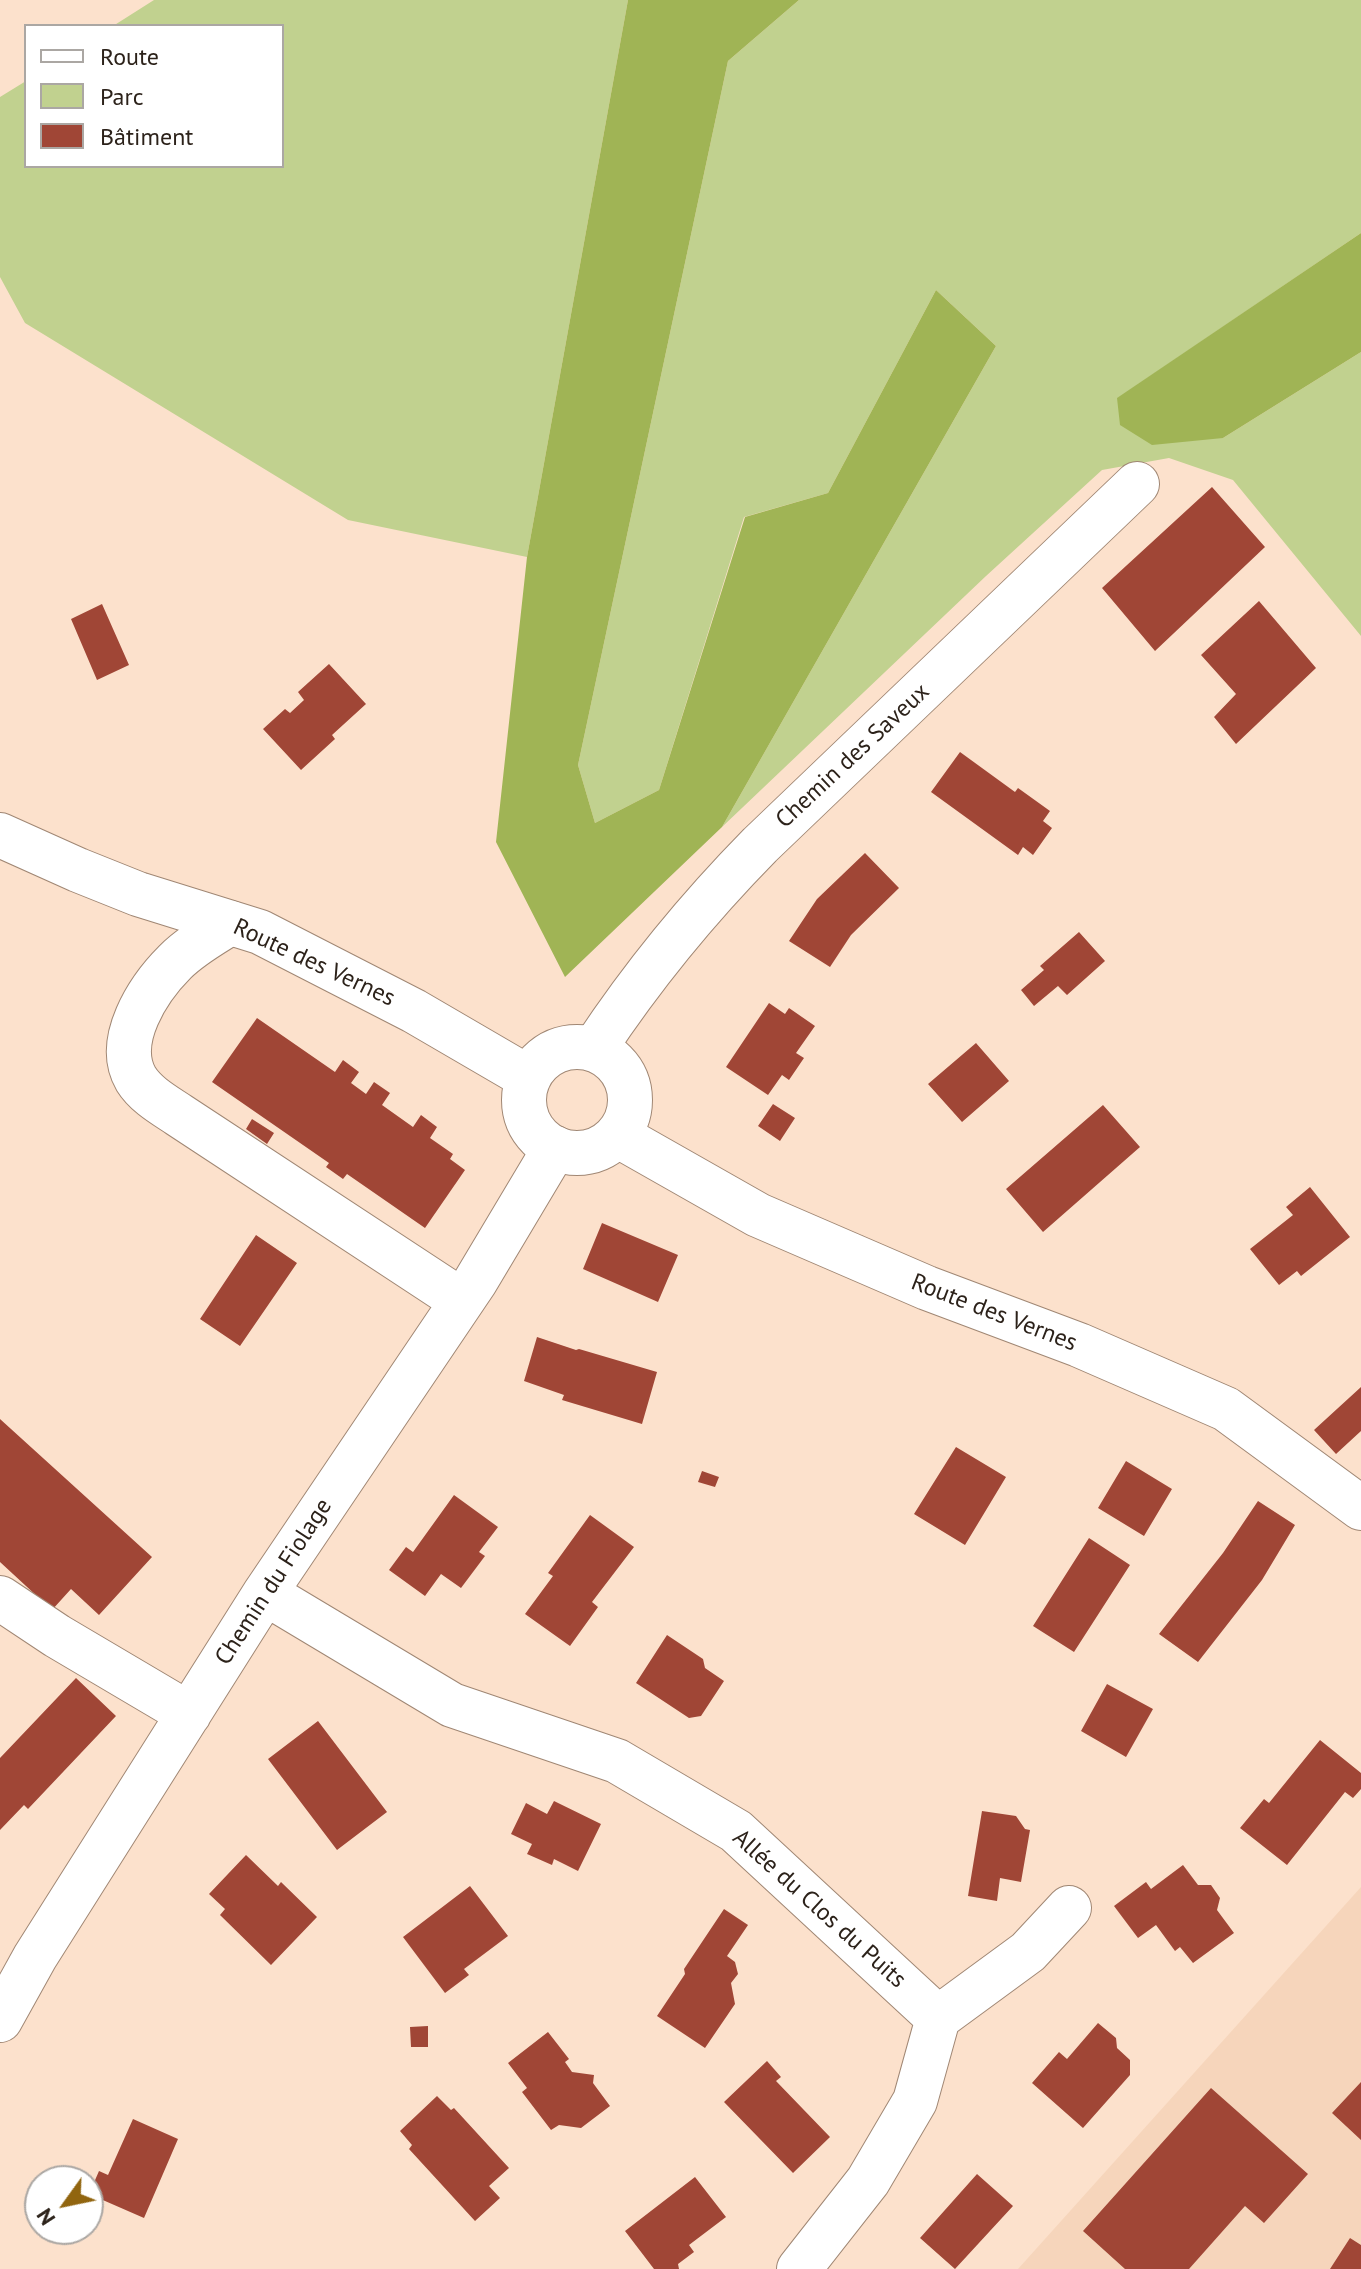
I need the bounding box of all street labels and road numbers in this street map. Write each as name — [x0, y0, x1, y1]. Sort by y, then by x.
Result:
street label: Chemin des Saveux — [770, 677, 936, 835]
street label: Route des Vernes — [229, 913, 399, 1013]
street label: Route des Vernes — [907, 1268, 1081, 1358]
street label: Chemin du Fiolage — [210, 1493, 338, 1671]
street label: Allée du Clos du Puits — [726, 1824, 912, 1994]

